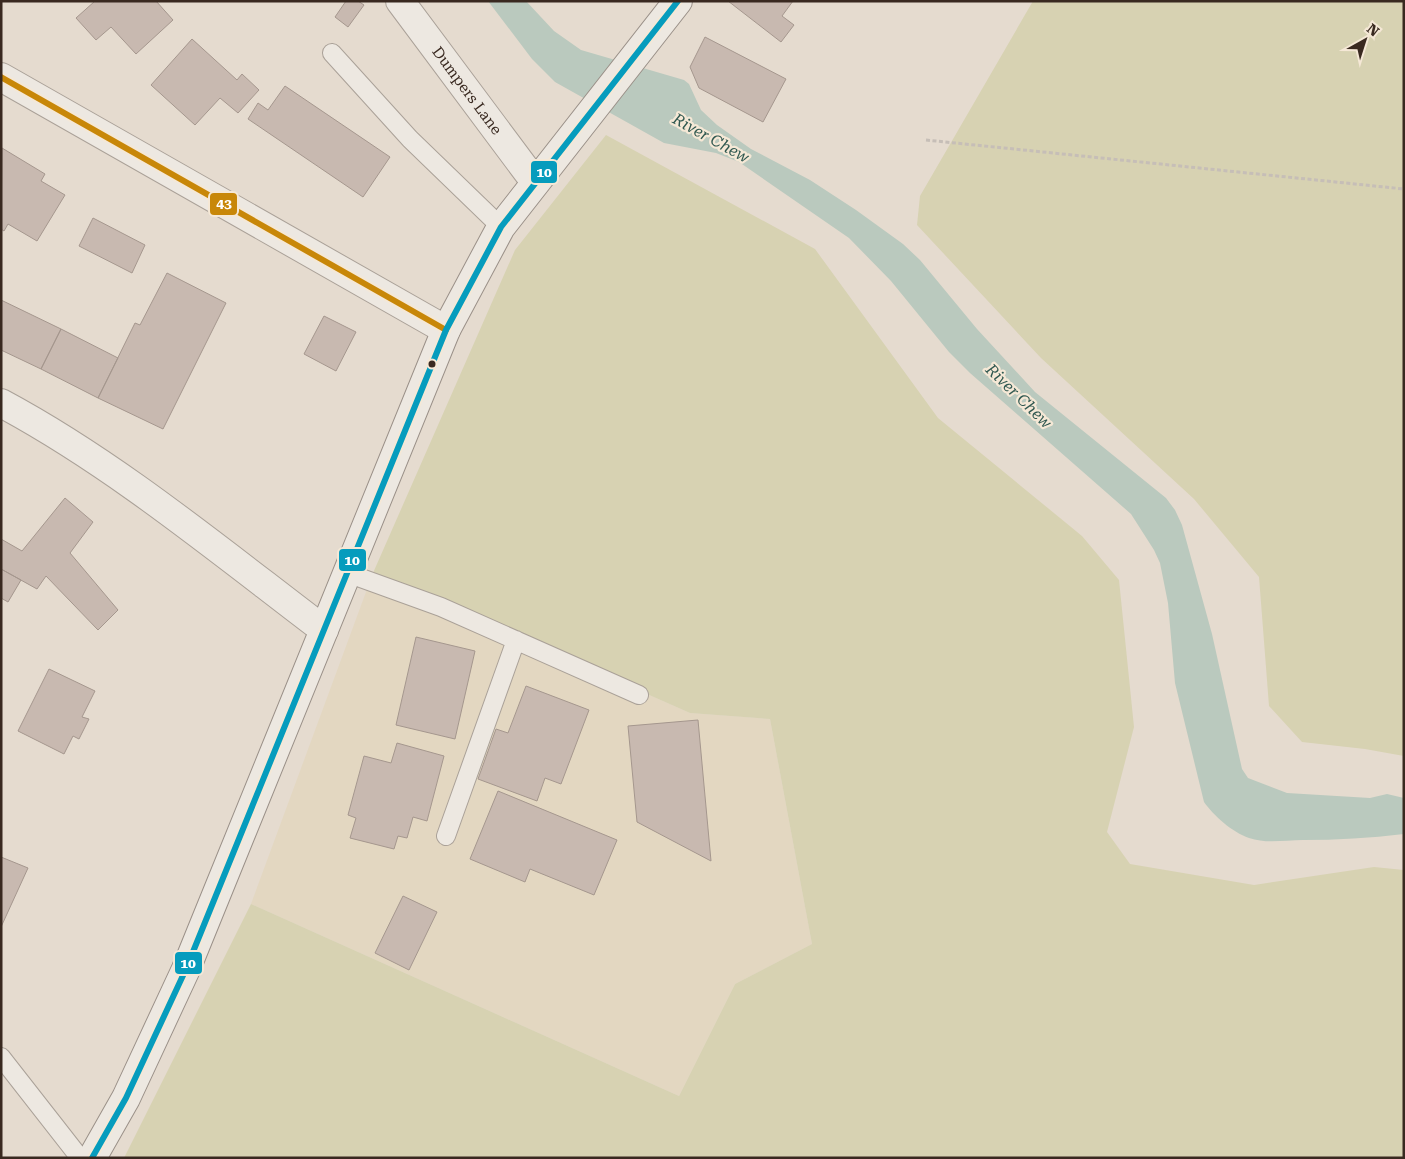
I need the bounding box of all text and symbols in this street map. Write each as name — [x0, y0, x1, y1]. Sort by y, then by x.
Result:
north arrow — [1340, 15, 1390, 65]
text: N — [1364, 20, 1383, 40]
street label: Dumpers Lane — [428, 43, 506, 138]
water label: River Chew — [669, 109, 753, 167]
line badge: 10 — [530, 160, 558, 184]
text: 10 — [536, 164, 552, 180]
line badge: 43 — [209, 192, 238, 216]
text: 43 — [216, 195, 232, 211]
unlabelled marker — [427, 359, 437, 369]
water label: River Chew — [981, 359, 1056, 433]
line badge: 10 — [338, 548, 367, 572]
text: 10 — [344, 552, 360, 568]
line badge: 10 — [174, 951, 203, 975]
text: 10 — [180, 955, 196, 971]

